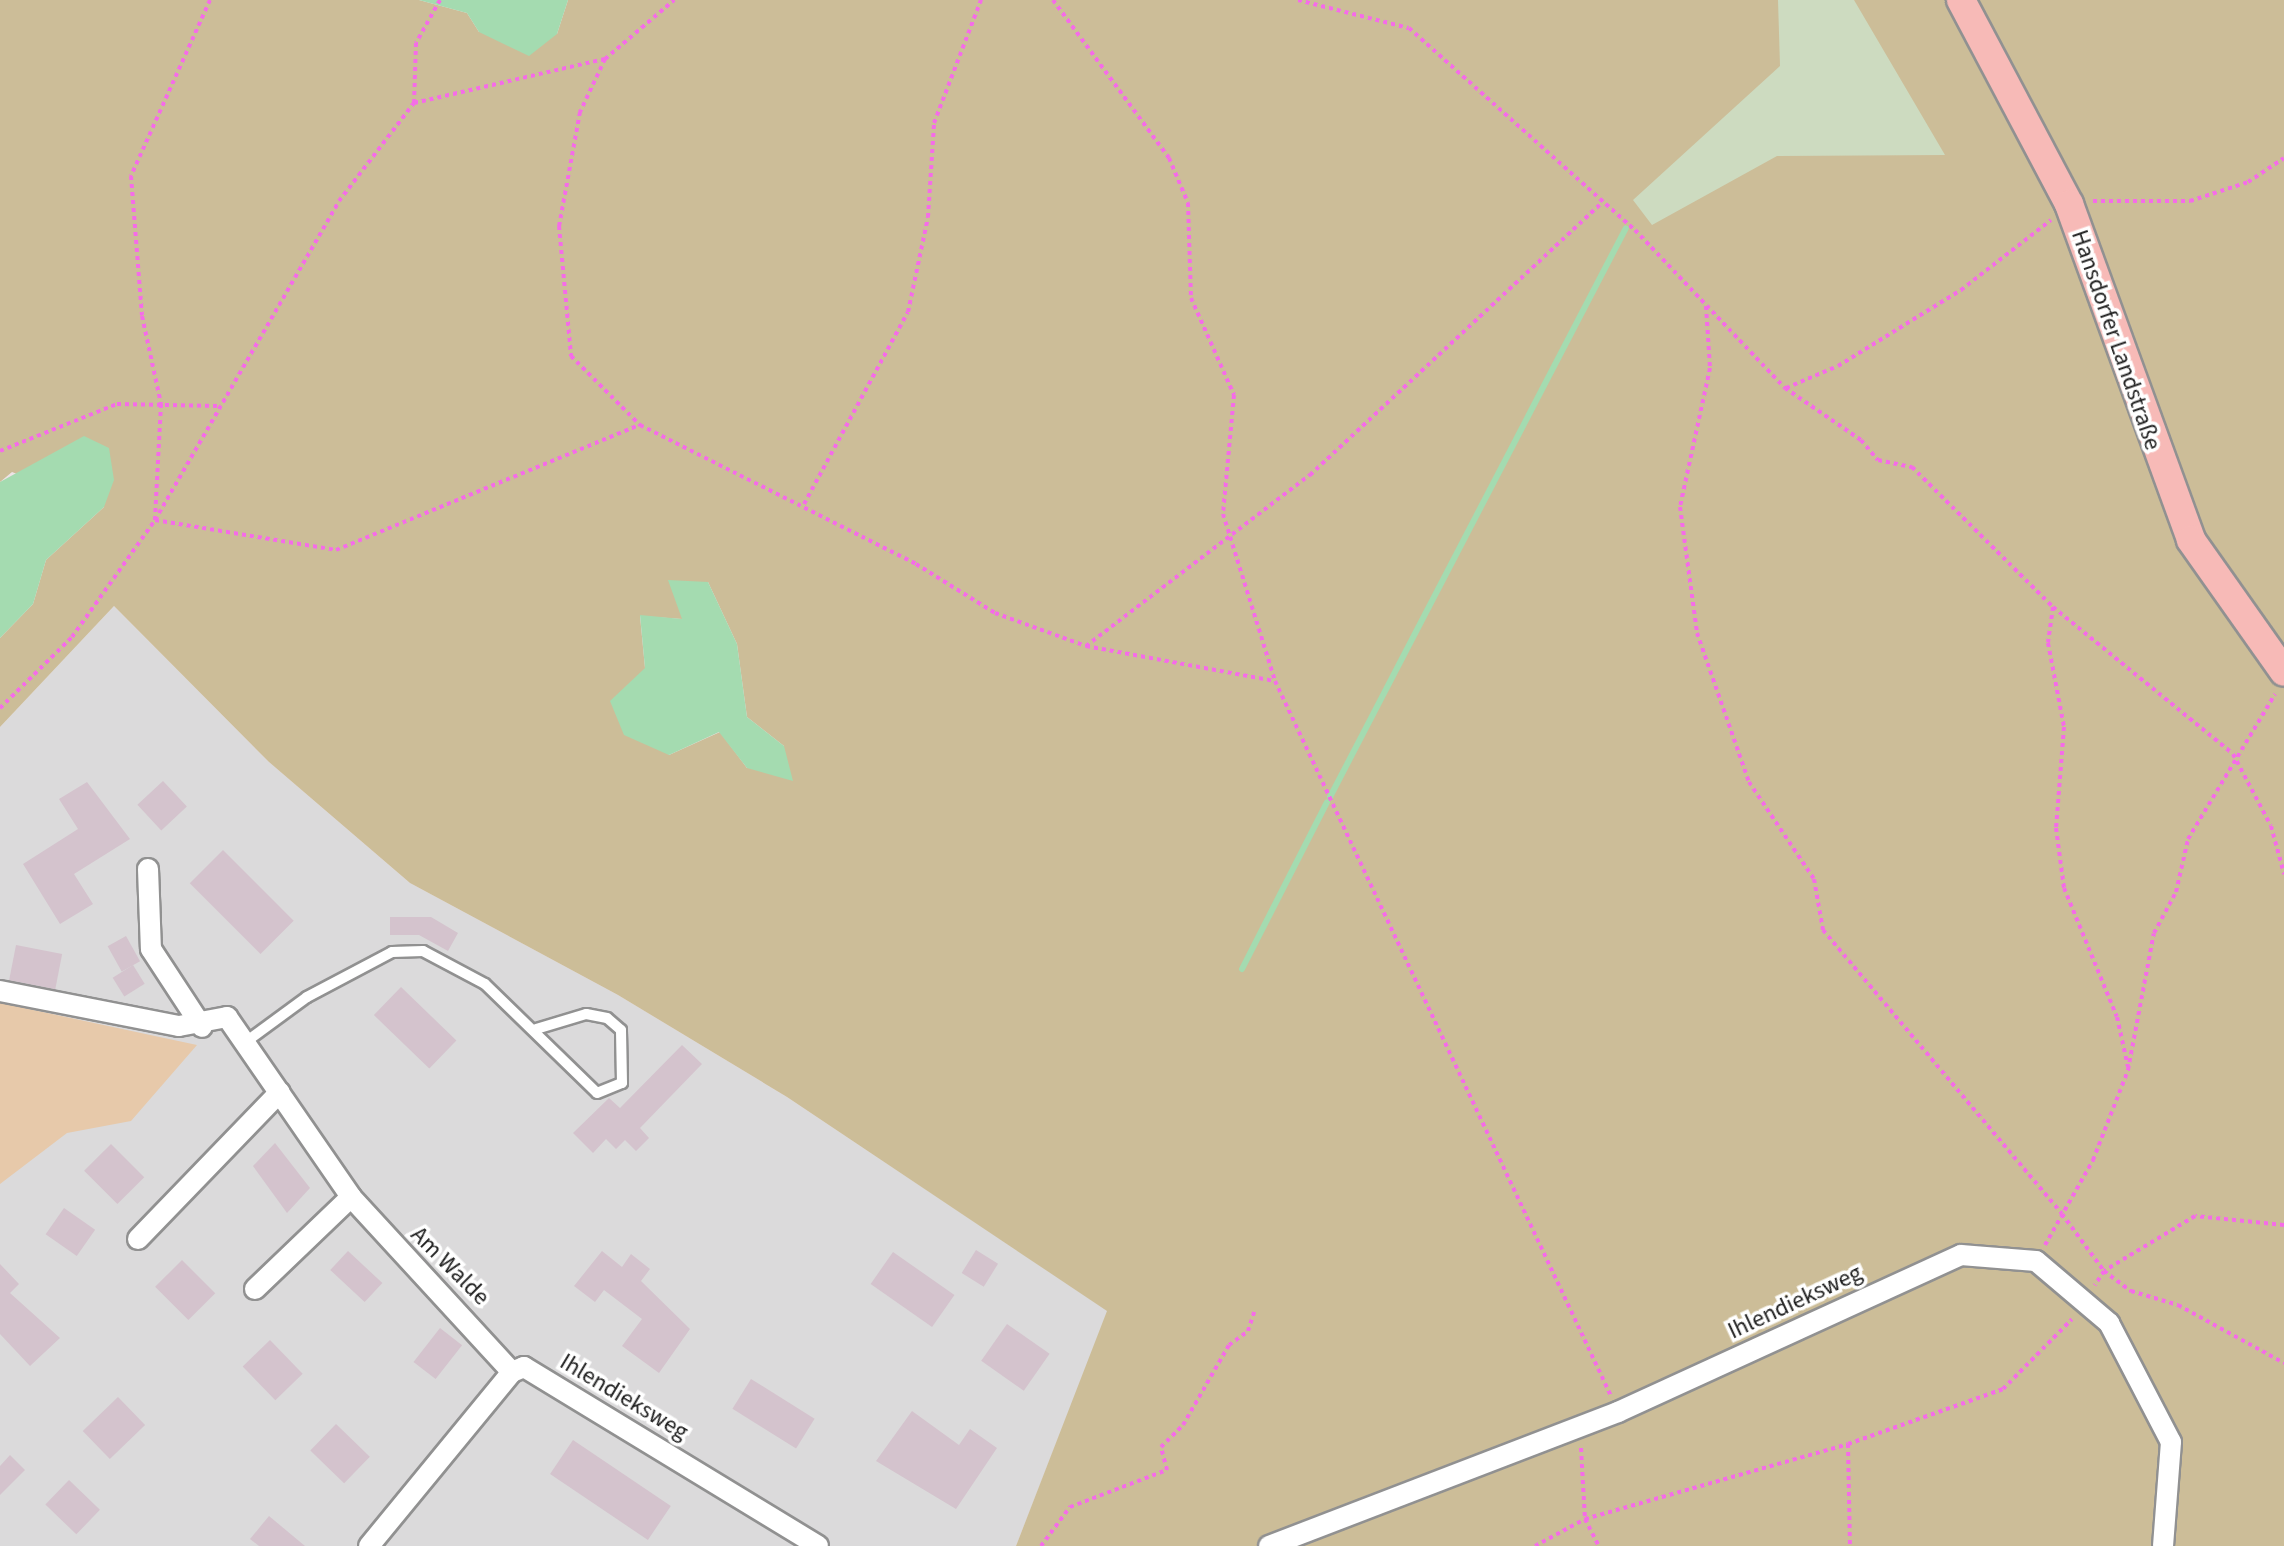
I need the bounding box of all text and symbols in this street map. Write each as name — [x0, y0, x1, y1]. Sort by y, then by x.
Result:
street label: Hansdorfer Landstraße — [2065, 226, 2167, 454]
street label: Am Walde — [405, 1221, 495, 1311]
street label: Ihlendieksweg — [1723, 1258, 1867, 1346]
street label: Ihlendieksweg — [555, 1347, 693, 1447]

